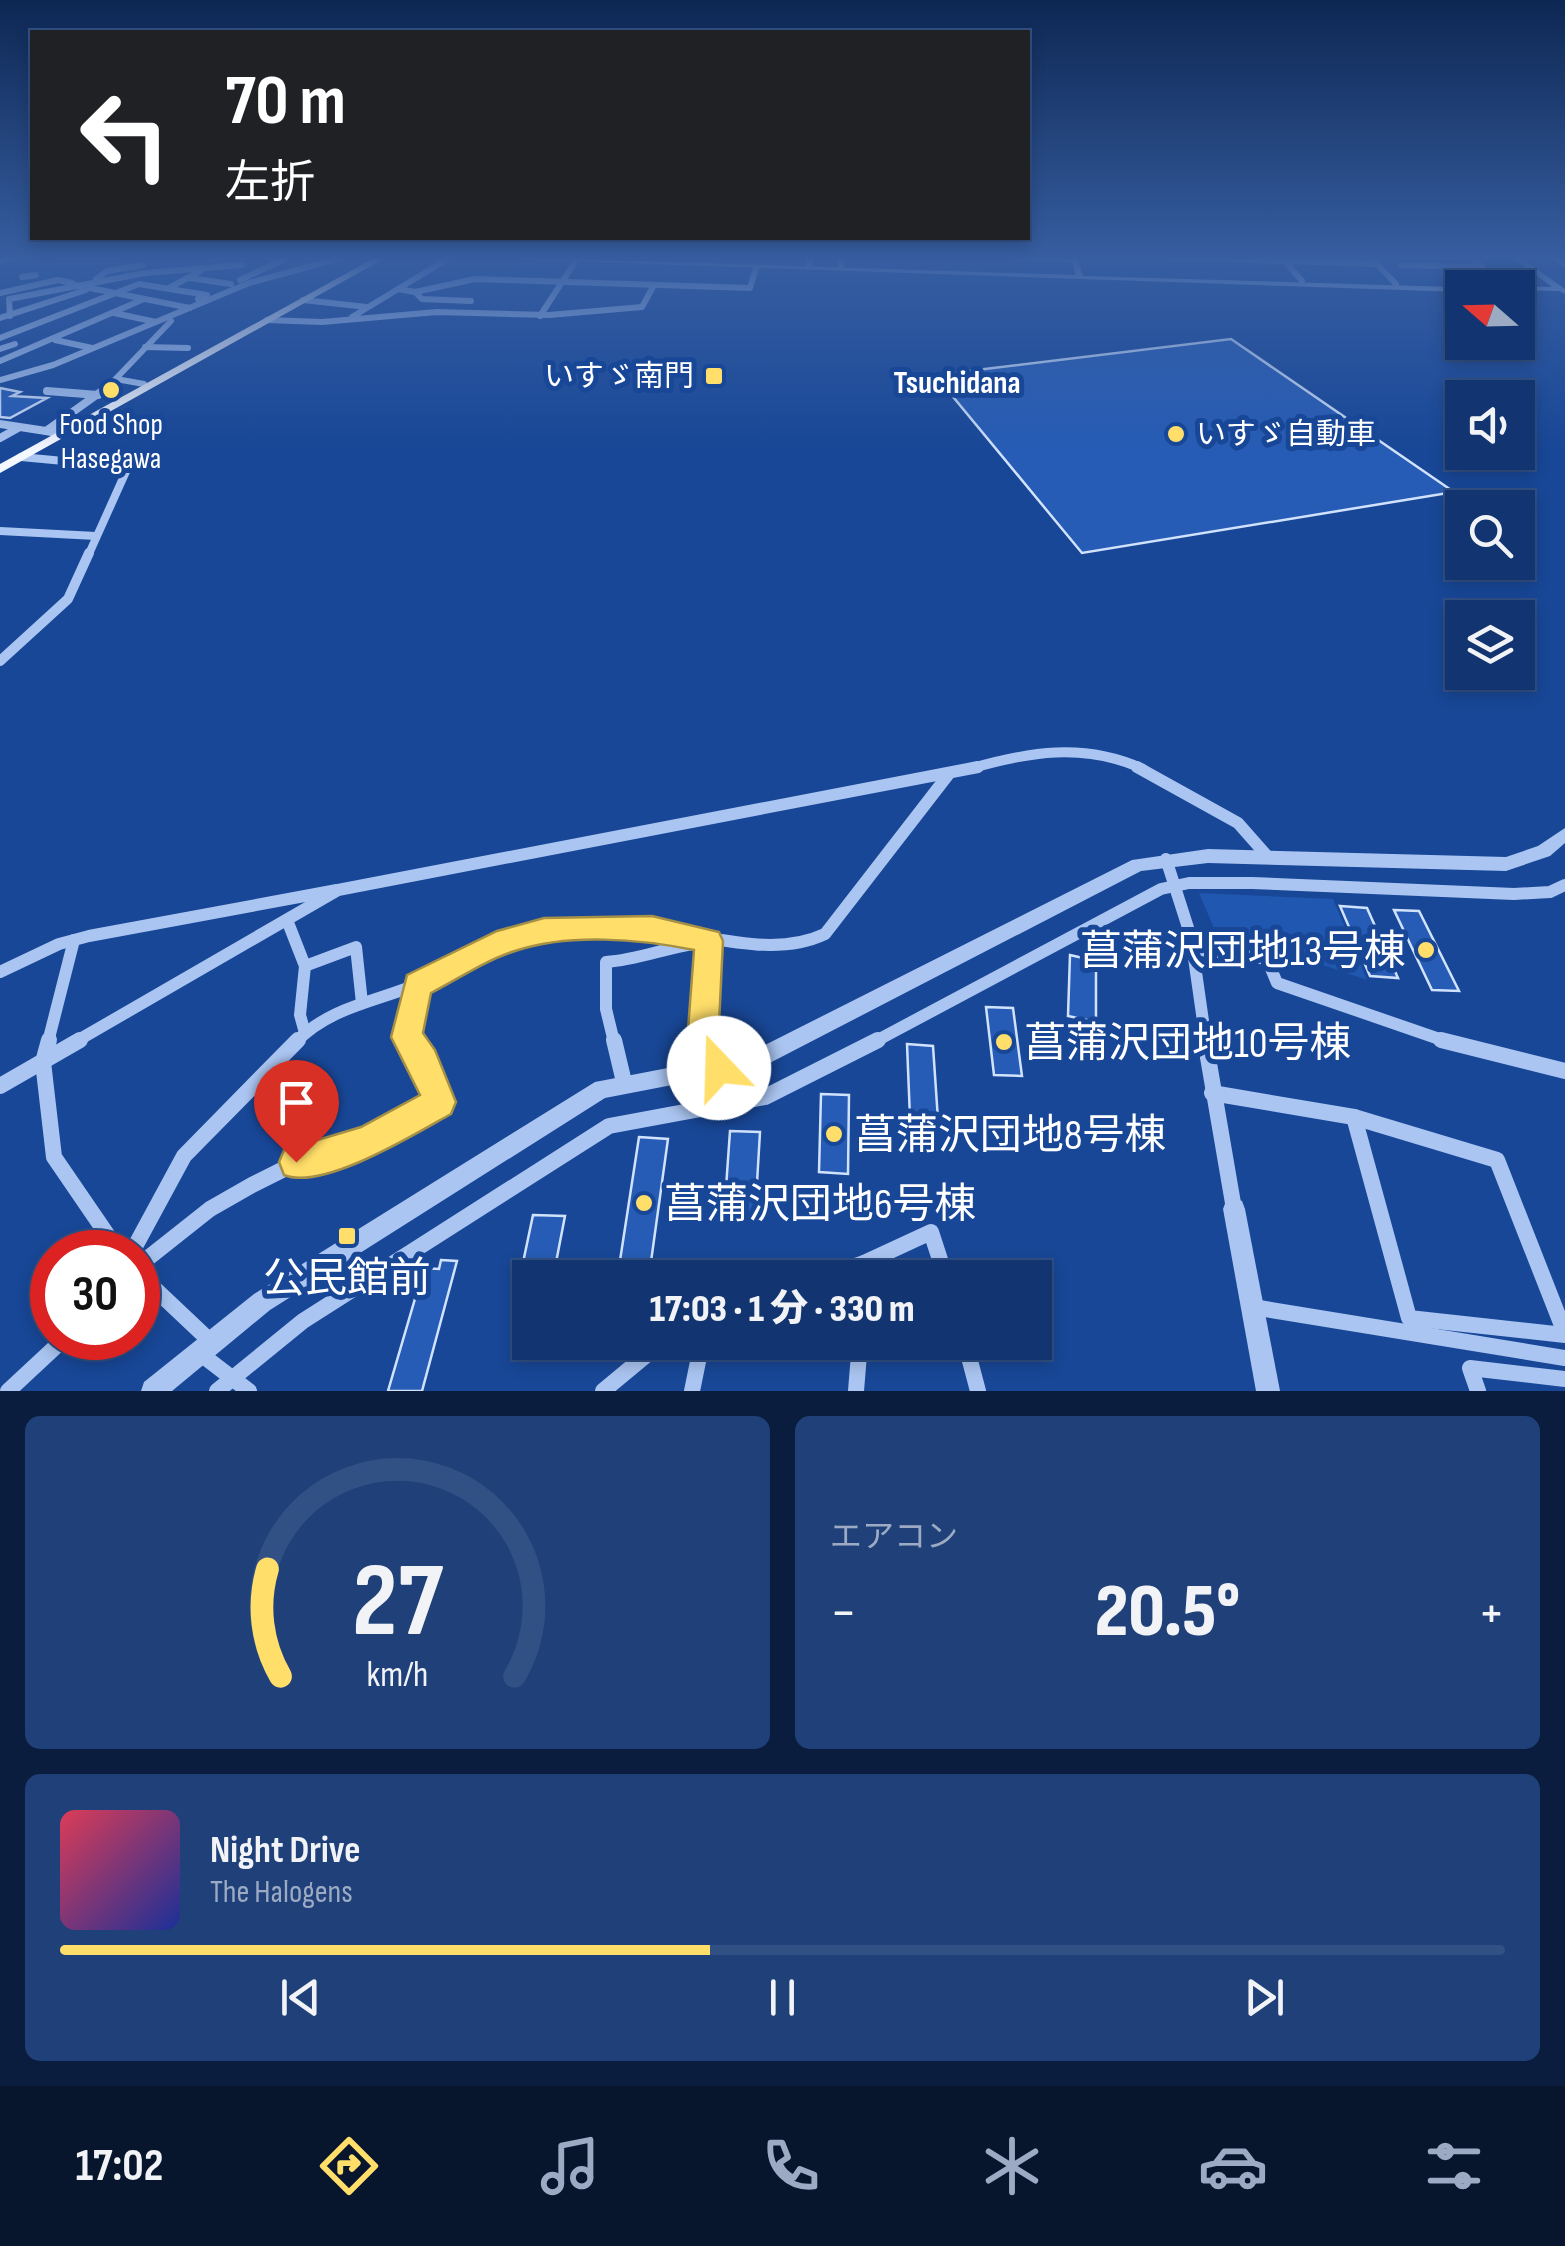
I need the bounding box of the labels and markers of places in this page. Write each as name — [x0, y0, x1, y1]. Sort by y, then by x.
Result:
place label: いすゞ南門 — [544, 359, 694, 395]
marker: いすゞ南門 — [703, 365, 725, 387]
marker: Food Shop Hasegawa — [100, 379, 122, 401]
place label: Food Shop Hasegawa — [59, 407, 163, 477]
place label: いすゞ自動車 — [1196, 417, 1376, 453]
marker: いすゞ自動車 — [1165, 423, 1187, 445]
place label: 菖蒲沢団地13号棟 — [1080, 927, 1406, 978]
marker: 菖蒲沢団地13号棟 — [1415, 939, 1437, 961]
place label: 菖蒲沢団地10号棟 — [1024, 1019, 1351, 1070]
marker: 菖蒲沢団地10号棟 — [993, 1031, 1015, 1053]
pin — [254, 1060, 339, 1163]
place label: 菖蒲沢団地8号棟 — [854, 1111, 1166, 1162]
marker: 菖蒲沢団地8号棟 — [823, 1123, 845, 1145]
place label: 菖蒲沢団地6号棟 — [664, 1180, 976, 1231]
marker: 菖蒲沢団地6号棟 — [633, 1192, 655, 1214]
marker: 公民館前 — [336, 1225, 358, 1247]
place label: 公民館前 — [263, 1254, 431, 1305]

